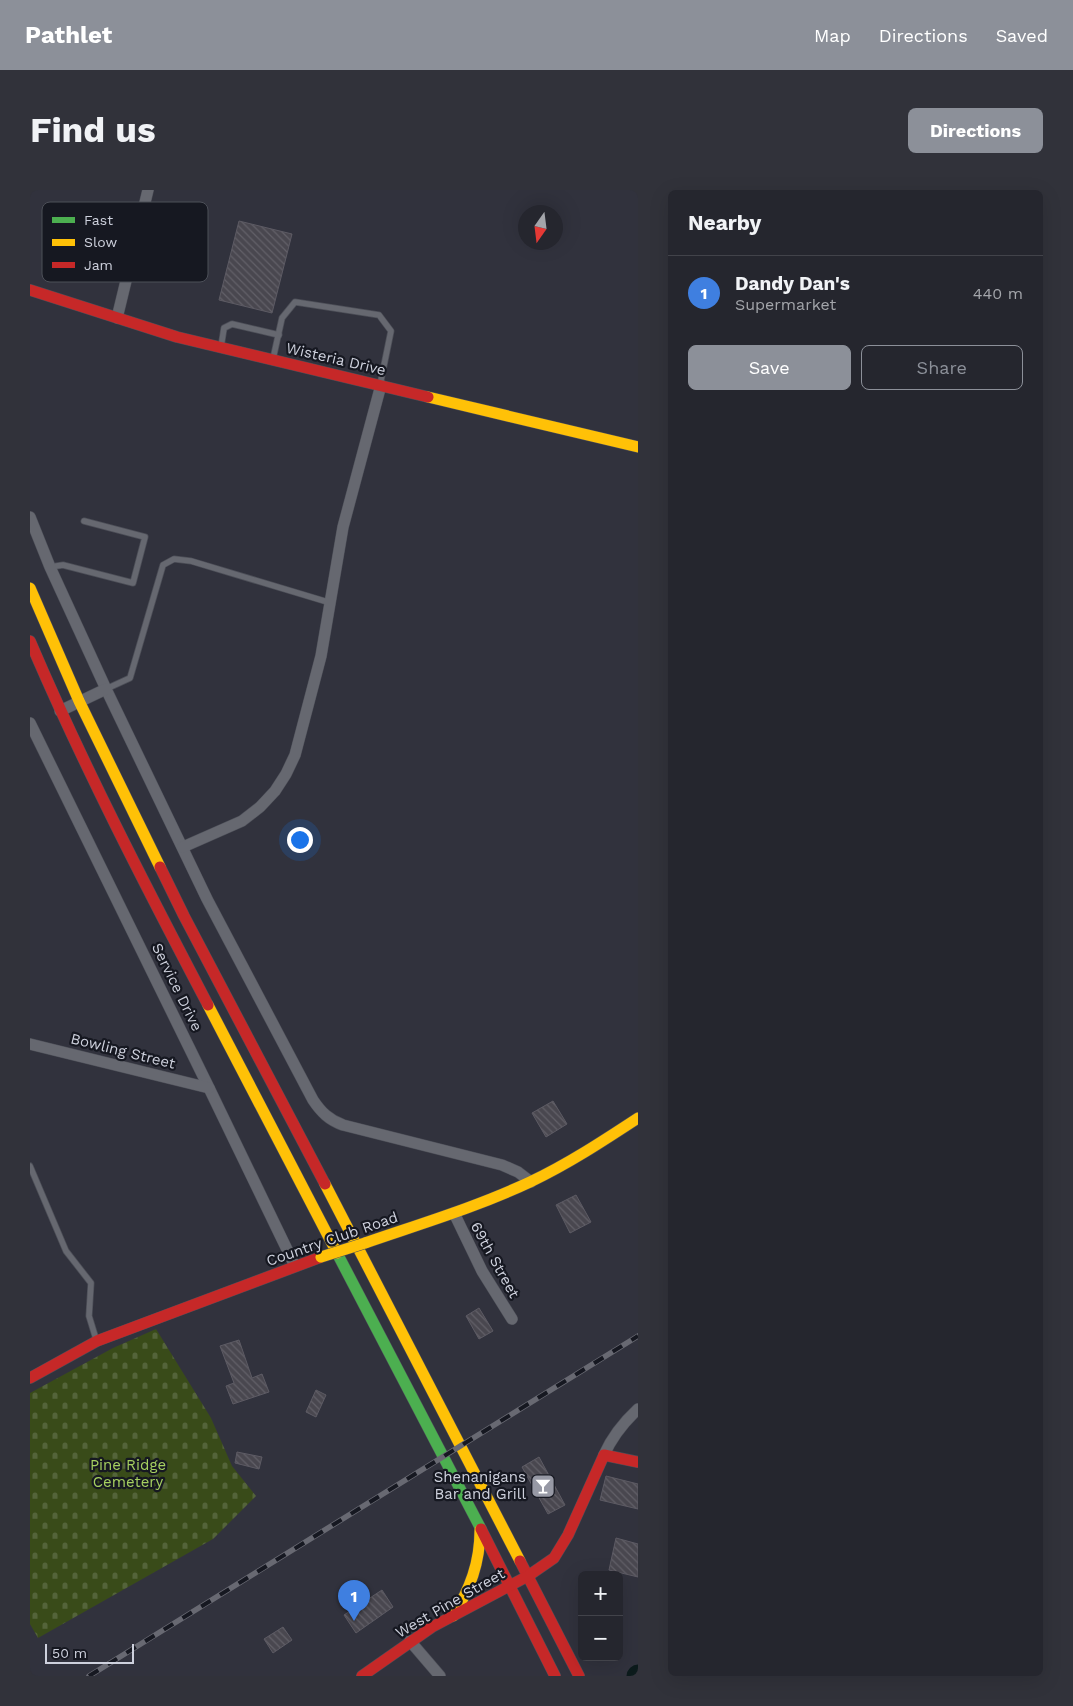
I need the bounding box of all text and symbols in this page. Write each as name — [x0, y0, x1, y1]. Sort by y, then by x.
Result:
text: Pathlet — [25, 21, 112, 49]
text: Map — [814, 25, 851, 46]
text: Directions — [879, 25, 968, 46]
text: Saved — [996, 25, 1048, 46]
button: Directions — [908, 108, 1043, 153]
text: Find us — [30, 109, 156, 151]
legend — [42, 202, 208, 282]
north arrow — [518, 205, 563, 250]
text: Nearby — [688, 210, 761, 235]
text: Fast — [84, 212, 113, 228]
text: Slow — [84, 234, 117, 250]
text: Jam — [84, 257, 113, 273]
text: Dandy Dan's — [735, 272, 850, 295]
text: 1 — [701, 284, 707, 303]
text: 440 m — [973, 284, 1023, 303]
text: Supermarket — [735, 295, 836, 314]
street label: Wisteria Drive — [284, 339, 388, 379]
button: Save — [688, 345, 851, 390]
button: Share — [861, 345, 1023, 390]
your location — [287, 827, 313, 853]
street label: Service Drive — [148, 940, 206, 1034]
street label: Bowling Street — [69, 1029, 178, 1073]
street label: Country Club Road — [264, 1208, 400, 1270]
street label: 69th Street — [467, 1219, 524, 1302]
park label: Pine Ridge Cemetery — [90, 1456, 166, 1491]
place label: Shenanigans Bar and Grill — [434, 1468, 526, 1503]
bar icon: Shenanigans Bar and Grill — [530, 1473, 556, 1499]
street label: West Pine Street — [392, 1564, 508, 1642]
map controls — [578, 1571, 623, 1661]
button: + — [578, 1571, 623, 1616]
pin: 1 — [338, 1580, 370, 1621]
button: − — [578, 1616, 623, 1661]
scale bar — [45, 1641, 134, 1664]
text: 50 m — [52, 1645, 87, 1661]

